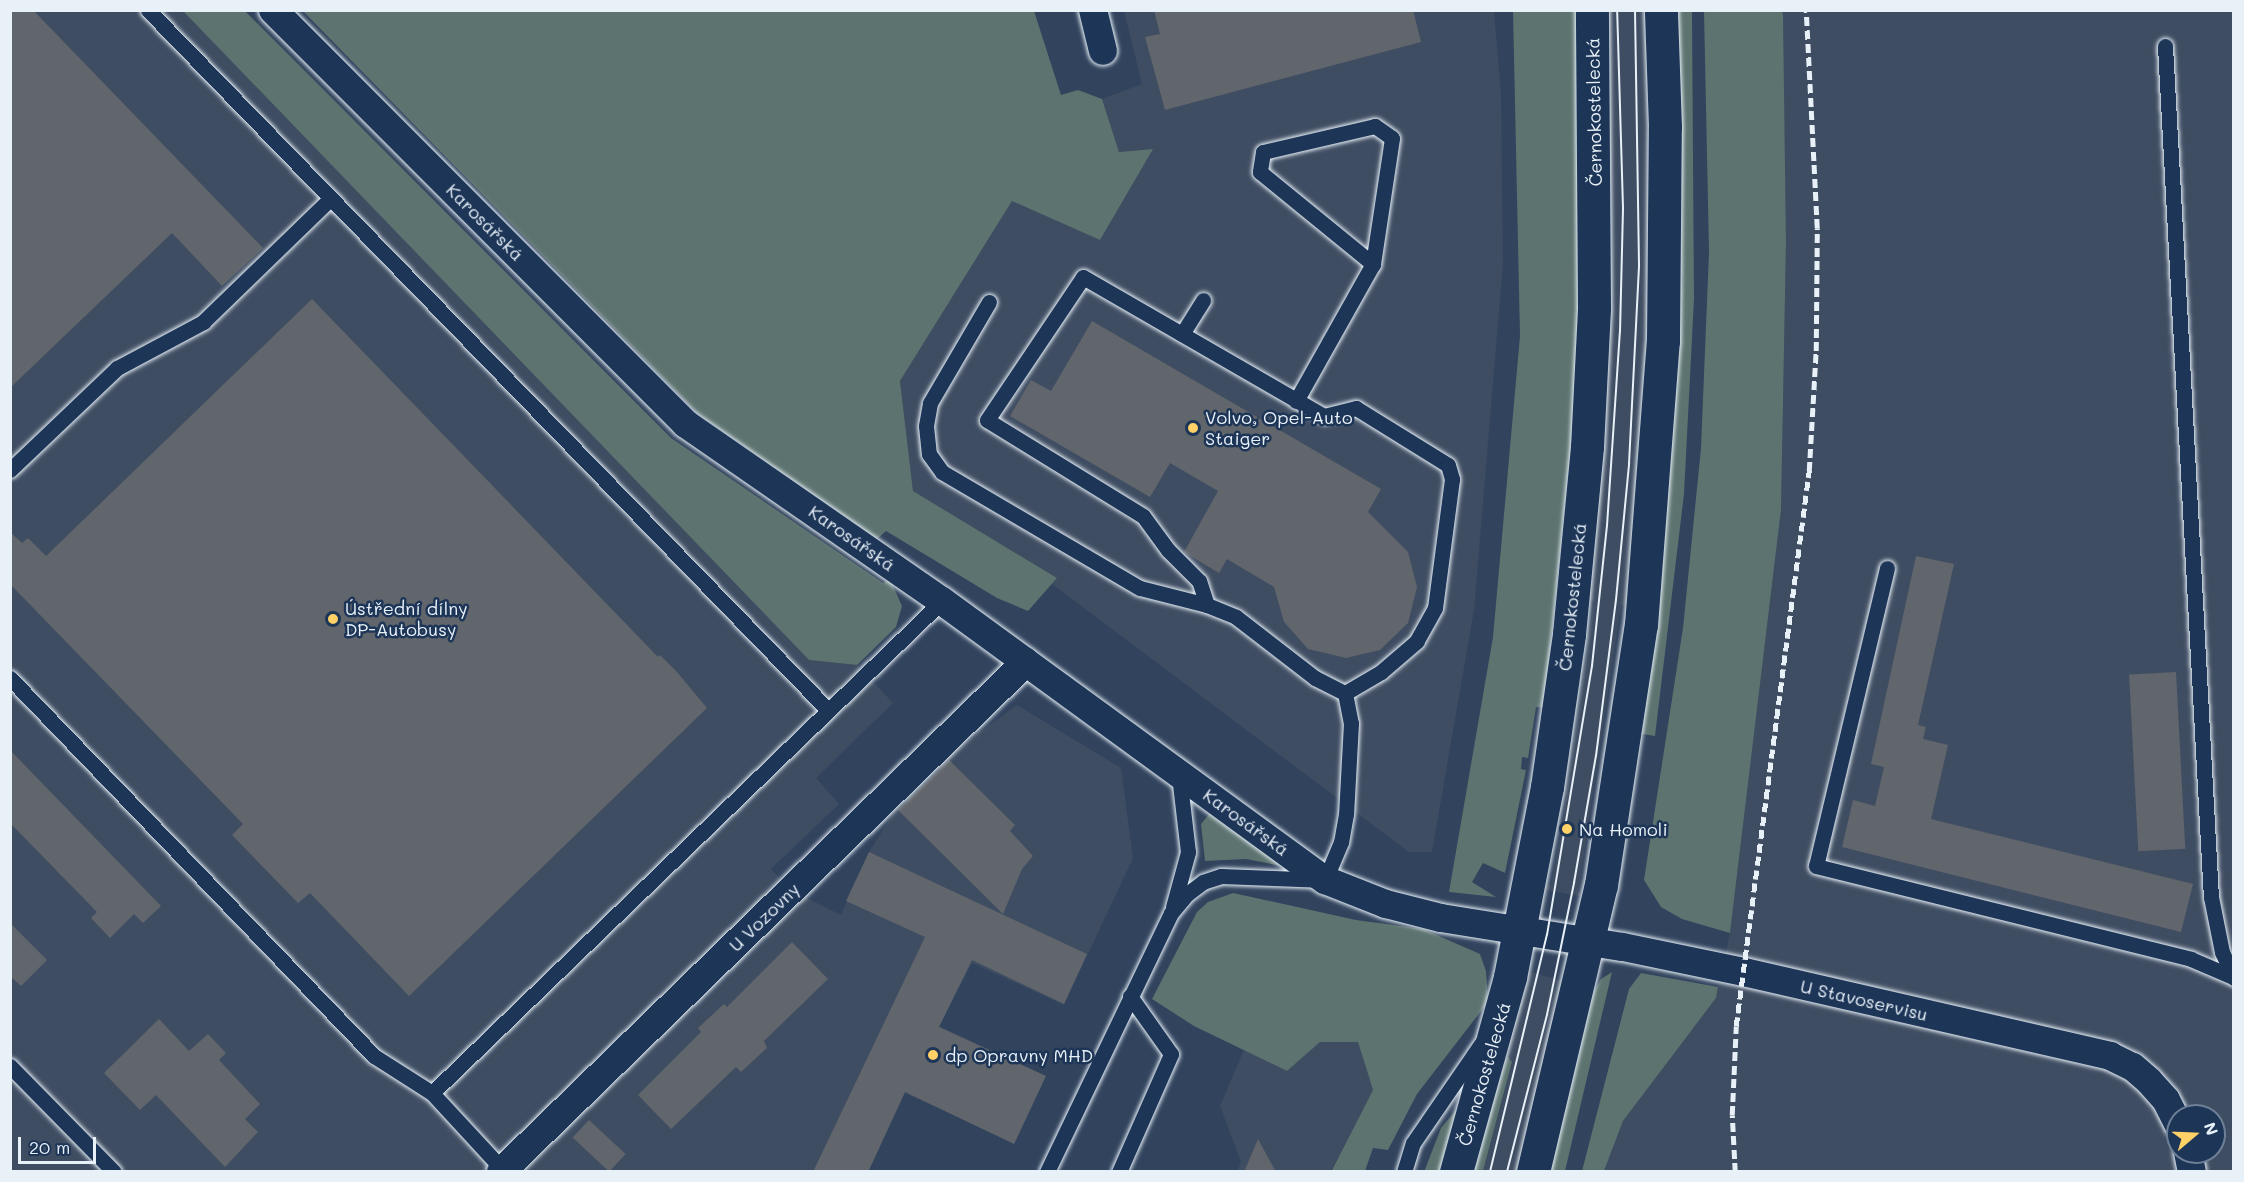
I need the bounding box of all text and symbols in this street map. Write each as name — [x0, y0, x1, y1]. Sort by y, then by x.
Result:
street label: Černokostelecká — [1582, 37, 1606, 187]
street label: Karosářská — [442, 179, 528, 265]
place label: Volvo, Opel-Auto Staiger — [1205, 407, 1353, 450]
marker: Volvo, Opel-Auto Staiger — [1186, 421, 1200, 435]
street label: Karosářská — [805, 500, 899, 576]
street label: Černokostelecká — [1553, 522, 1591, 672]
place label: Ústřední dílny DP-Autobusy — [345, 598, 468, 640]
marker: Ústřední dílny DP-Autobusy — [326, 612, 340, 626]
street label: Karosářská — [1199, 784, 1293, 860]
place label: Na Homoli — [1579, 818, 1668, 840]
marker: Na Homoli — [1560, 822, 1574, 836]
street label: U Vozovny — [724, 878, 804, 956]
street label: U Stavoservisu — [1798, 975, 1930, 1025]
street label: Černokostelecká — [1453, 1000, 1515, 1148]
place label: dp Opravny MHD — [945, 1044, 1093, 1066]
marker: dp Opravny MHD — [926, 1048, 940, 1062]
north arrow — [2166, 1104, 2226, 1164]
text: N — [2200, 1119, 2224, 1138]
scale bar — [21, 1125, 99, 1163]
text: 20 m — [29, 1135, 70, 1159]

